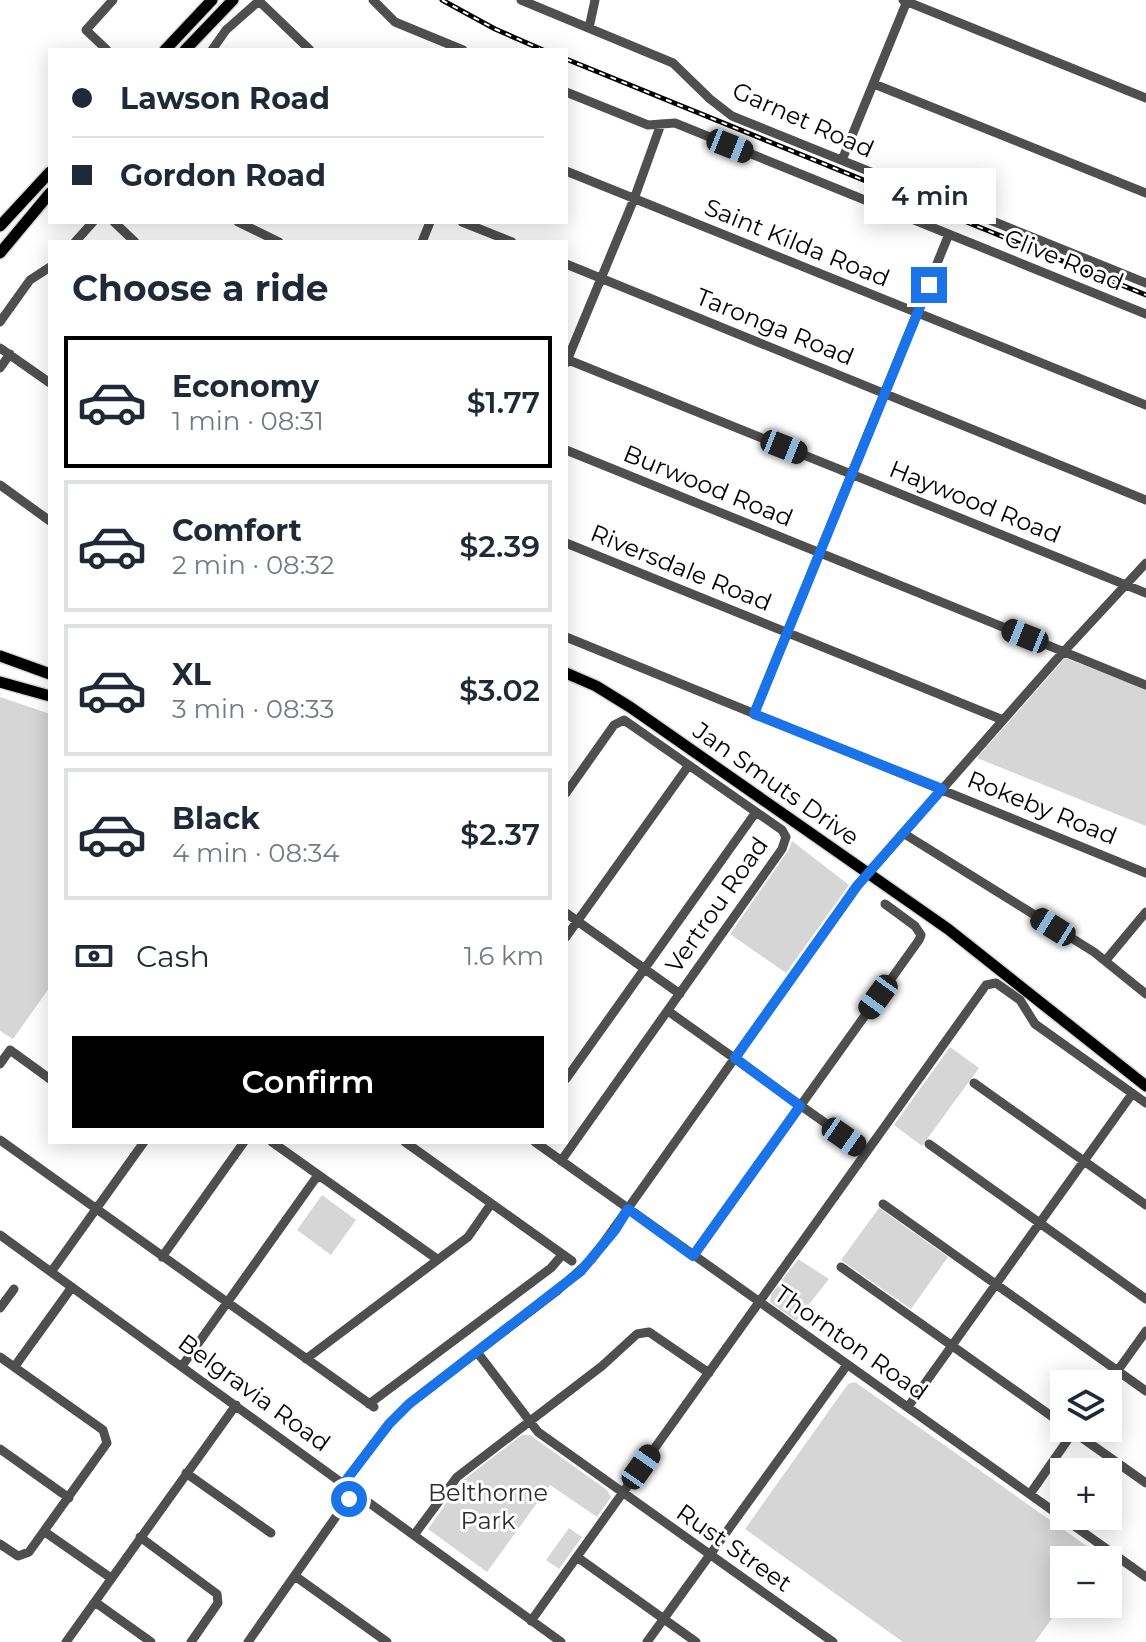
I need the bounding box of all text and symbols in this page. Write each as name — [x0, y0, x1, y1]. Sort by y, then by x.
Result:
street label: Garnet Road — [728, 75, 878, 164]
text: Lawson Road — [120, 80, 330, 117]
car — [703, 126, 757, 166]
text: Gordon Road — [120, 157, 326, 194]
callout: 4 min — [863, 169, 995, 225]
text: 4 min — [891, 180, 969, 212]
street label: Saint Kilda Road — [700, 192, 894, 293]
street label: Clive Road — [1000, 222, 1128, 297]
text: Choose a ride — [72, 266, 329, 310]
route end — [911, 267, 947, 303]
street label: Taronga Road — [692, 282, 858, 371]
icon: car — [76, 366, 148, 438]
text: Economy — [172, 368, 319, 405]
text: $1.77 — [467, 384, 540, 421]
text: 1 min · 08:31 — [172, 405, 324, 437]
car — [757, 427, 811, 467]
street label: Burwood Road — [619, 438, 797, 533]
street label: Haywood Road — [885, 454, 1065, 549]
icon: car — [76, 510, 148, 582]
text: Comfort — [172, 512, 302, 549]
street label: Riversdale Road — [586, 518, 776, 617]
text: $2.39 — [459, 528, 540, 565]
text: 2 min · 08:32 — [172, 549, 335, 581]
car — [998, 616, 1052, 656]
icon: car — [76, 654, 148, 726]
text: XL — [172, 656, 211, 693]
text: $3.02 — [459, 672, 540, 709]
text: 3 min · 08:33 — [172, 693, 334, 725]
street label: Jan Smuts Drive — [687, 715, 865, 852]
street label: Rokeby Road — [963, 764, 1121, 851]
icon: car — [76, 798, 148, 870]
text: Black — [172, 800, 260, 837]
text: $2.37 — [460, 816, 540, 853]
street label: Vertrou Road — [659, 831, 774, 978]
text: 4 min · 08:34 — [172, 837, 340, 869]
car — [1026, 904, 1080, 950]
icon: cash — [72, 934, 116, 978]
text: Cash — [136, 938, 210, 975]
text: 1.6 km — [464, 940, 544, 972]
car — [854, 971, 902, 1023]
button: Confirm — [72, 1036, 544, 1128]
car — [817, 1113, 871, 1161]
street label: Thornton Road — [769, 1279, 933, 1406]
street label: Belgravia Road — [173, 1328, 336, 1457]
map controls — [1050, 1370, 1122, 1618]
button: layers — [1050, 1370, 1122, 1442]
car — [617, 1440, 665, 1494]
button: + — [1050, 1458, 1122, 1530]
park label: Belthorne Park — [428, 1478, 548, 1535]
route start — [331, 1481, 367, 1517]
street label: Rust Street — [671, 1497, 798, 1598]
button: − — [1050, 1546, 1122, 1618]

